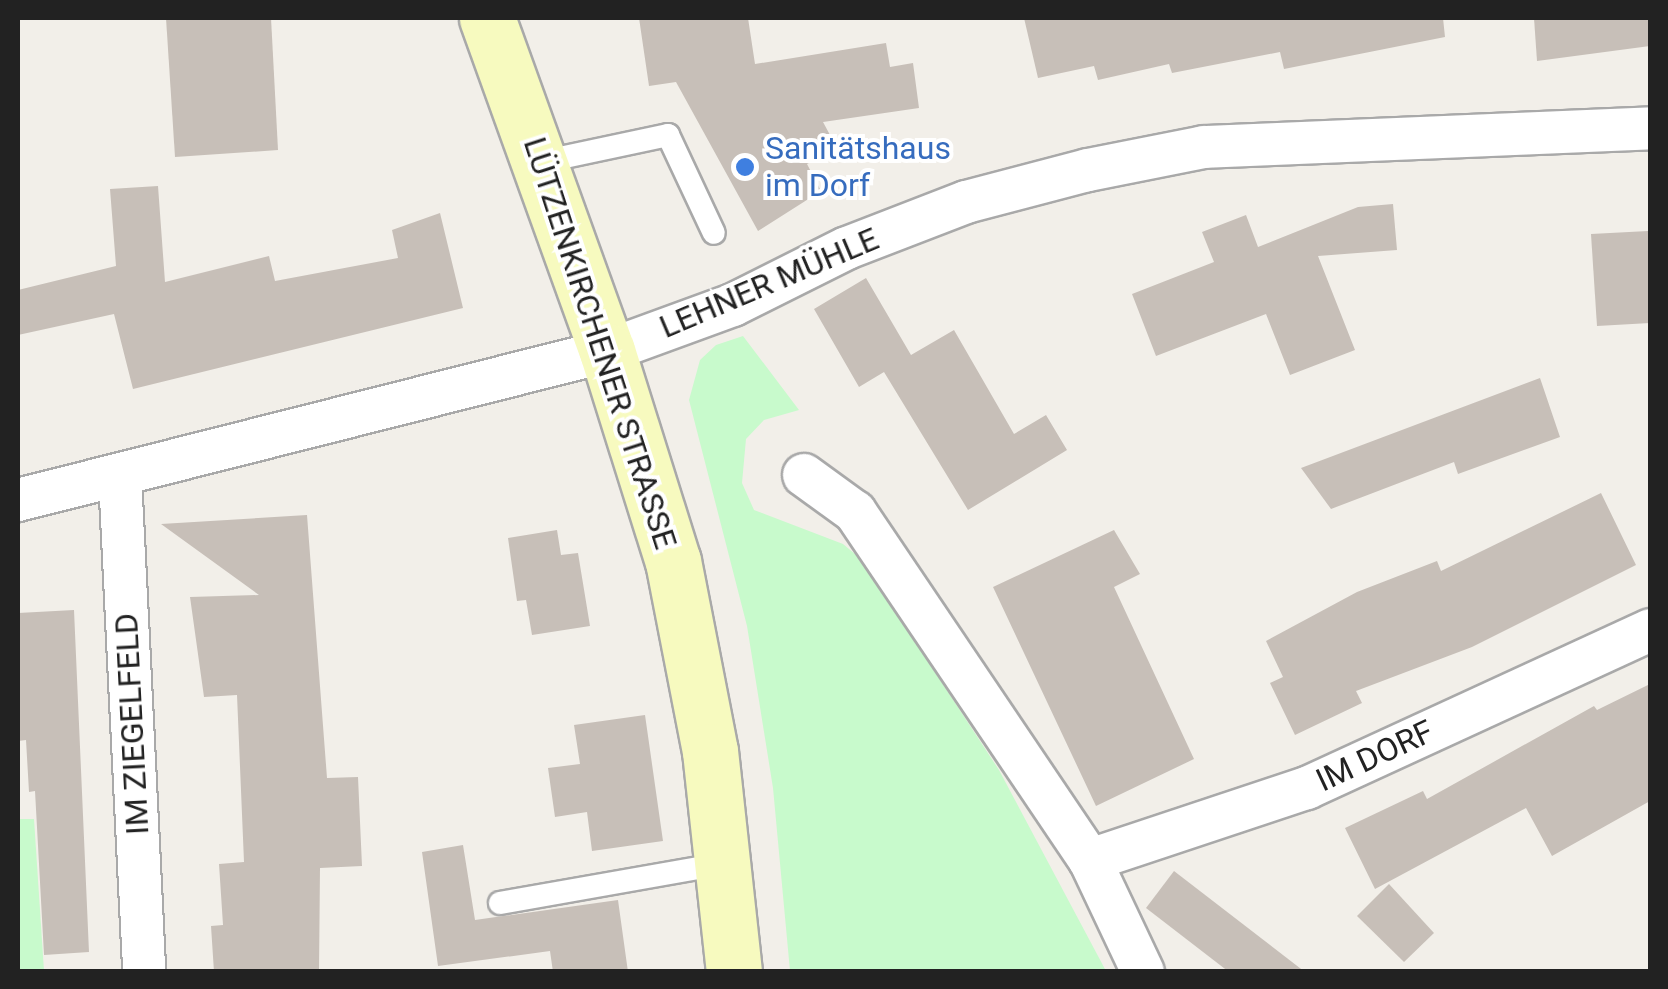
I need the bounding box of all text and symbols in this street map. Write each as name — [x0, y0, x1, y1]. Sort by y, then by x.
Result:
place label: Sanitätshaus im Dorf — [765, 130, 951, 205]
street label: LÜTZENKIRCHENER STRASSE — [515, 132, 685, 554]
marker: Sanitätshaus im Dorf — [734, 156, 756, 178]
street label: LEHNER MÜHLE — [654, 220, 884, 346]
street label: IM ZIEGELFELD — [107, 612, 157, 836]
street label: IM DORF — [1310, 712, 1440, 800]

